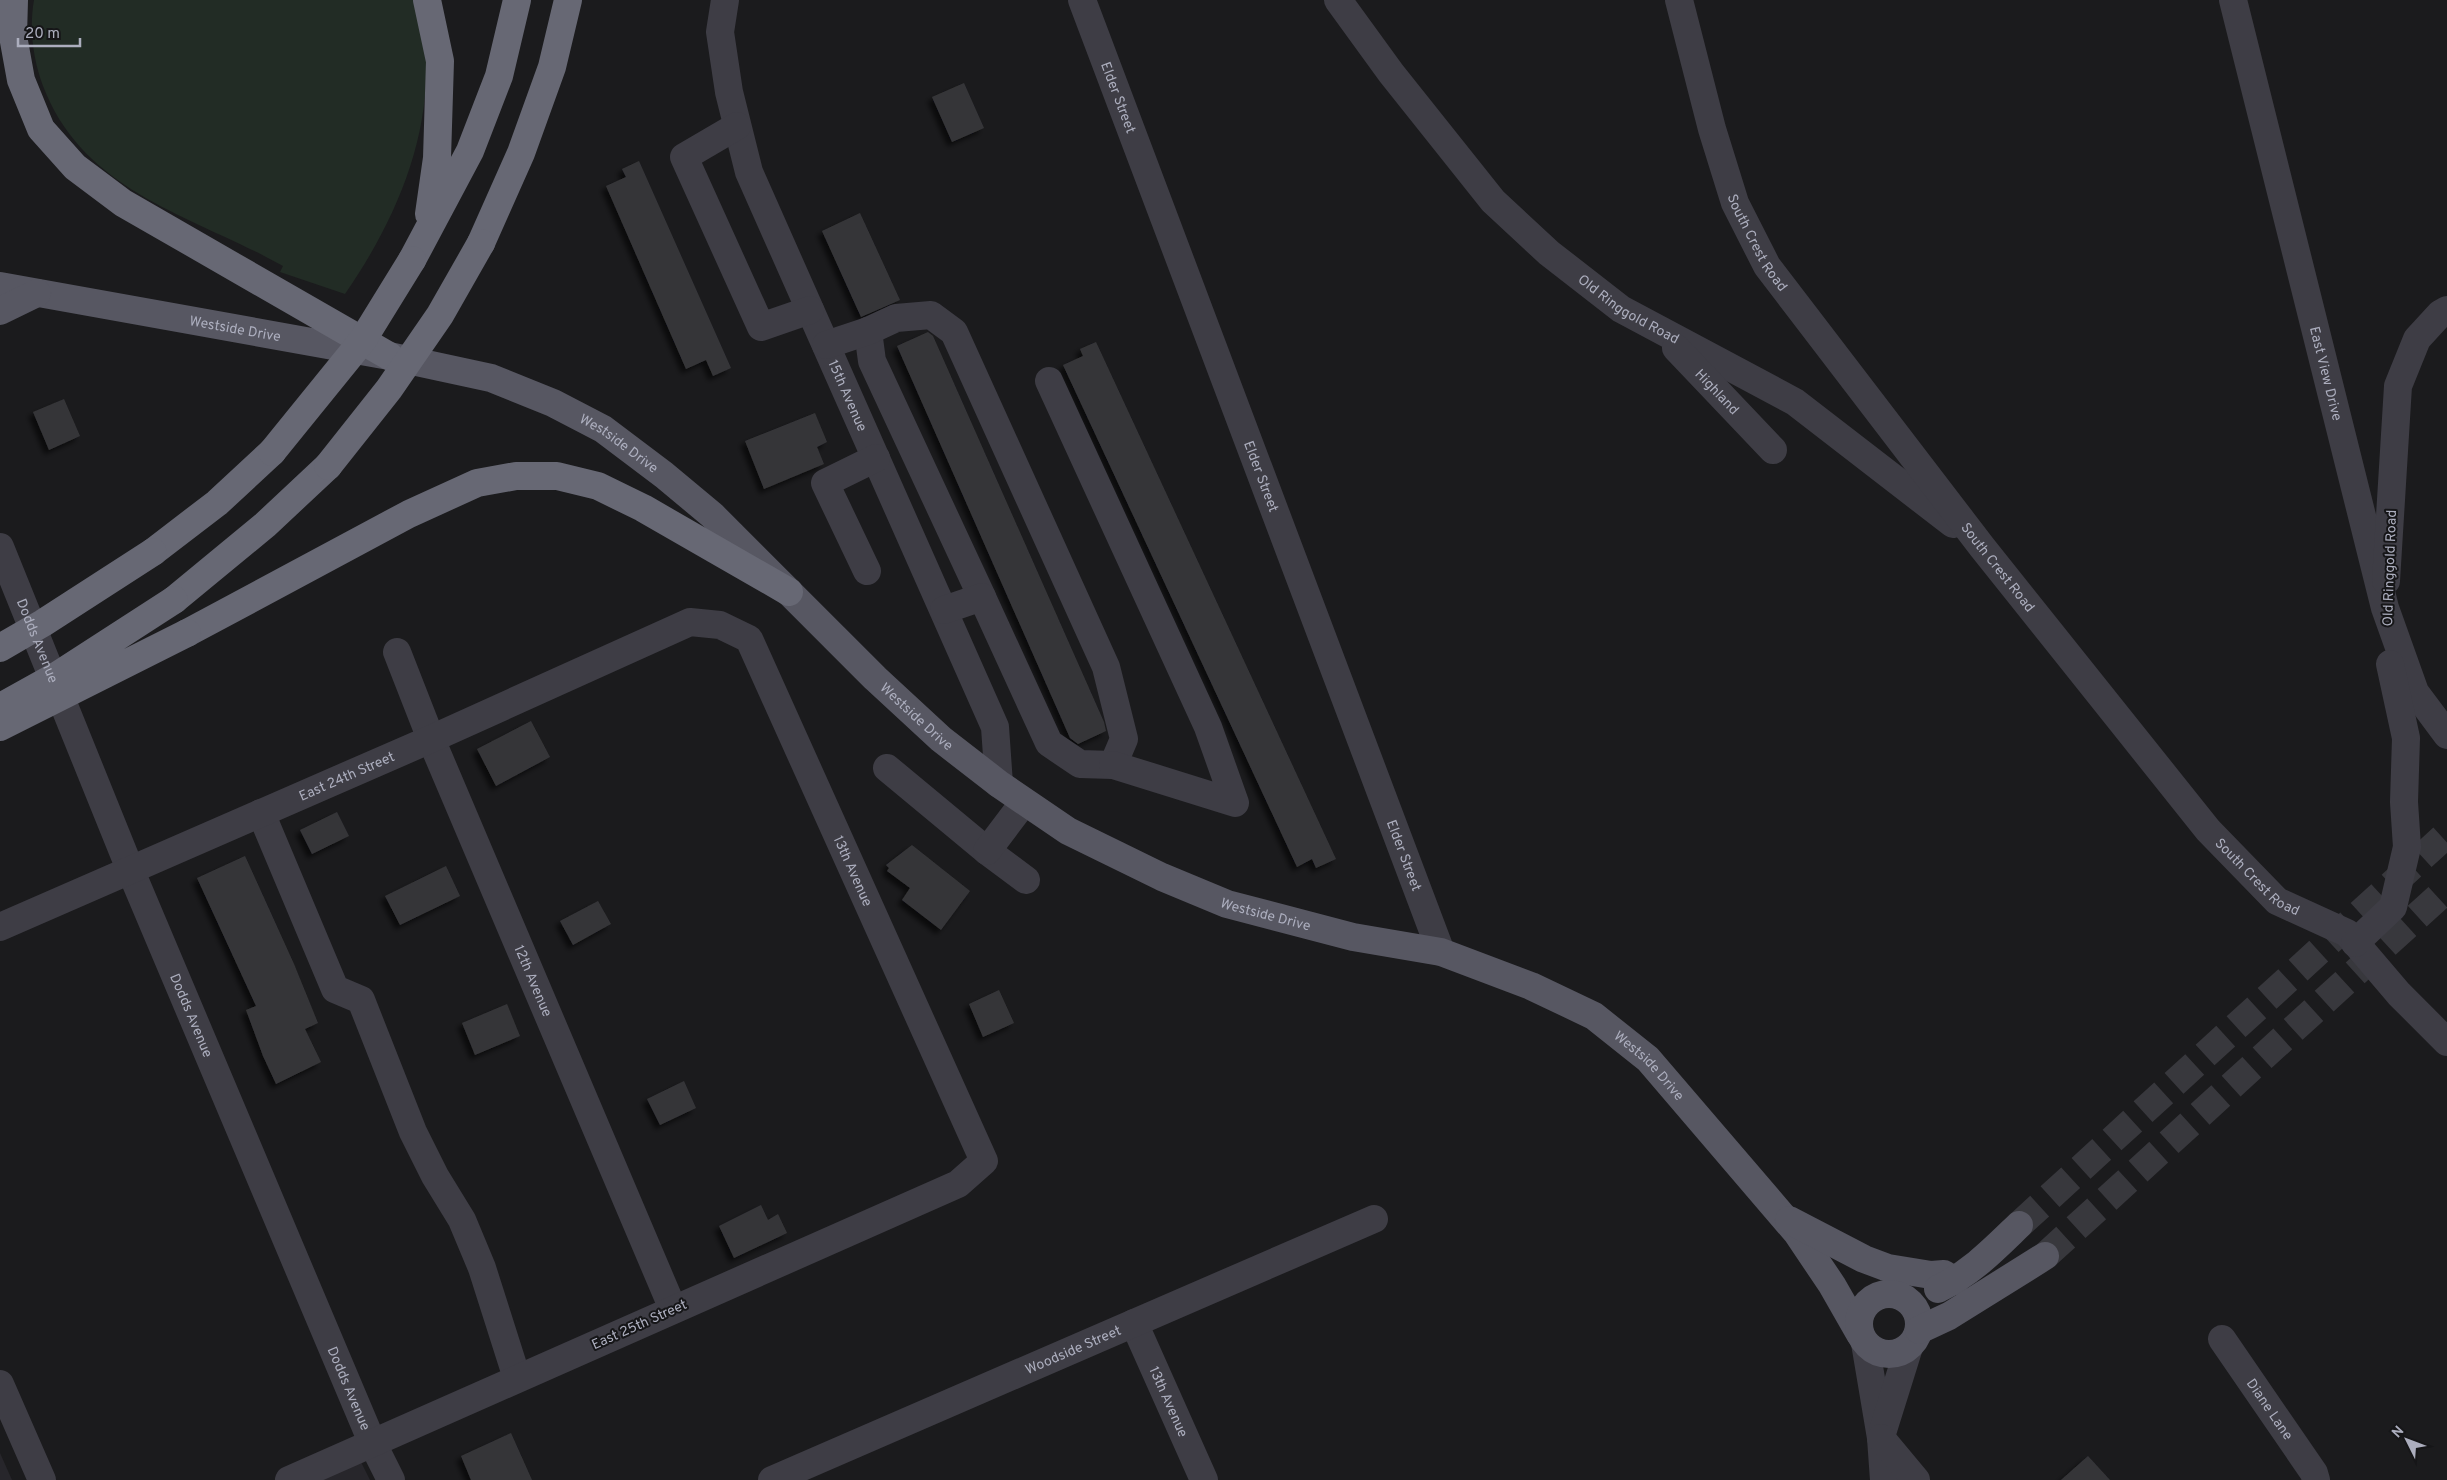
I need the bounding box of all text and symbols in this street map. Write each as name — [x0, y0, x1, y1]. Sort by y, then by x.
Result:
scale bar — [18, 15, 80, 47]
text: 20 m — [25, 25, 60, 44]
street label: Elder Street — [1096, 60, 1138, 136]
street label: South Crest Road — [1723, 192, 1790, 295]
street label: Old Ringgold Road — [1574, 272, 1682, 348]
street label: Westside Drive — [188, 313, 282, 346]
street label: East View Drive — [2305, 325, 2345, 423]
street label: 15th Avenue — [823, 358, 870, 434]
street label: Highland — [1691, 366, 1742, 419]
street label: Westside Drive — [576, 411, 661, 478]
street label: Elder Street — [1239, 439, 1281, 515]
street label: Old Ringgold Road — [2380, 509, 2401, 627]
street label: South Crest Road — [1957, 520, 2038, 616]
street label: Dodds Avenue — [12, 597, 61, 686]
street label: Westside Drive — [876, 680, 956, 755]
street label: East 24th Street — [297, 749, 398, 806]
street label: Elder Street — [1382, 818, 1424, 894]
street label: 13th Avenue — [829, 833, 875, 910]
street label: South Crest Road — [2211, 835, 2302, 920]
street label: Westside Drive — [1217, 895, 1312, 936]
street label: 12th Avenue — [510, 943, 555, 1020]
street label: Dodds Avenue — [165, 971, 216, 1060]
street label: Westside Drive — [1610, 1028, 1687, 1105]
street label: East 25th Street — [589, 1297, 690, 1354]
street label: Woodside Street — [1023, 1323, 1124, 1379]
street label: Dodds Avenue — [323, 1344, 373, 1433]
street label: 13th Avenue — [1144, 1364, 1191, 1440]
street label: Diane Lane — [2242, 1376, 2296, 1444]
north arrow — [2382, 1415, 2432, 1465]
text: N — [2389, 1423, 2408, 1442]

